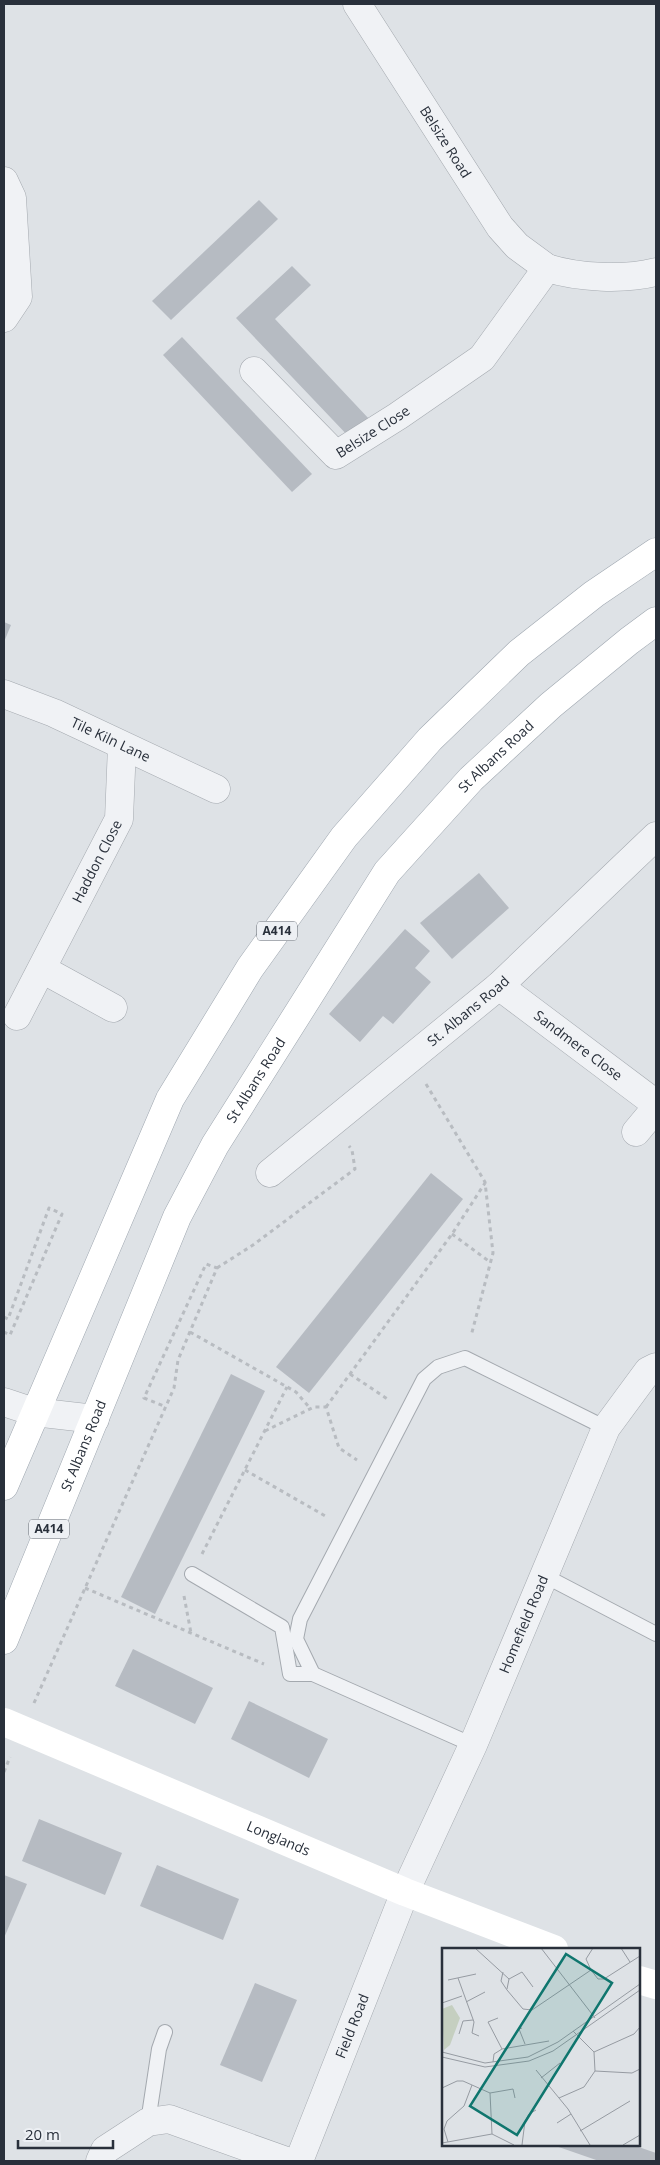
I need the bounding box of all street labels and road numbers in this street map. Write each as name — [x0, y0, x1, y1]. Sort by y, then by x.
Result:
street label: Belsize Road — [416, 102, 476, 182]
street label: Belsize Close — [332, 401, 413, 462]
street label: Tile Kiln Lane — [68, 712, 154, 766]
street label: St Albans Road — [453, 716, 538, 796]
street label: Haddon Close — [67, 816, 126, 906]
road number: A414 — [257, 921, 297, 940]
street label: St. Albans Road — [423, 971, 513, 1050]
street label: Sandmere Close — [530, 1006, 627, 1085]
street label: St Albans Road — [221, 1034, 289, 1126]
street label: St Albans Road — [56, 1397, 110, 1494]
road number: A414 — [29, 1520, 69, 1538]
street label: Homefield Road — [494, 1572, 552, 1676]
street label: Longlands — [244, 1816, 313, 1860]
street label: Field Road — [330, 1991, 373, 2061]

